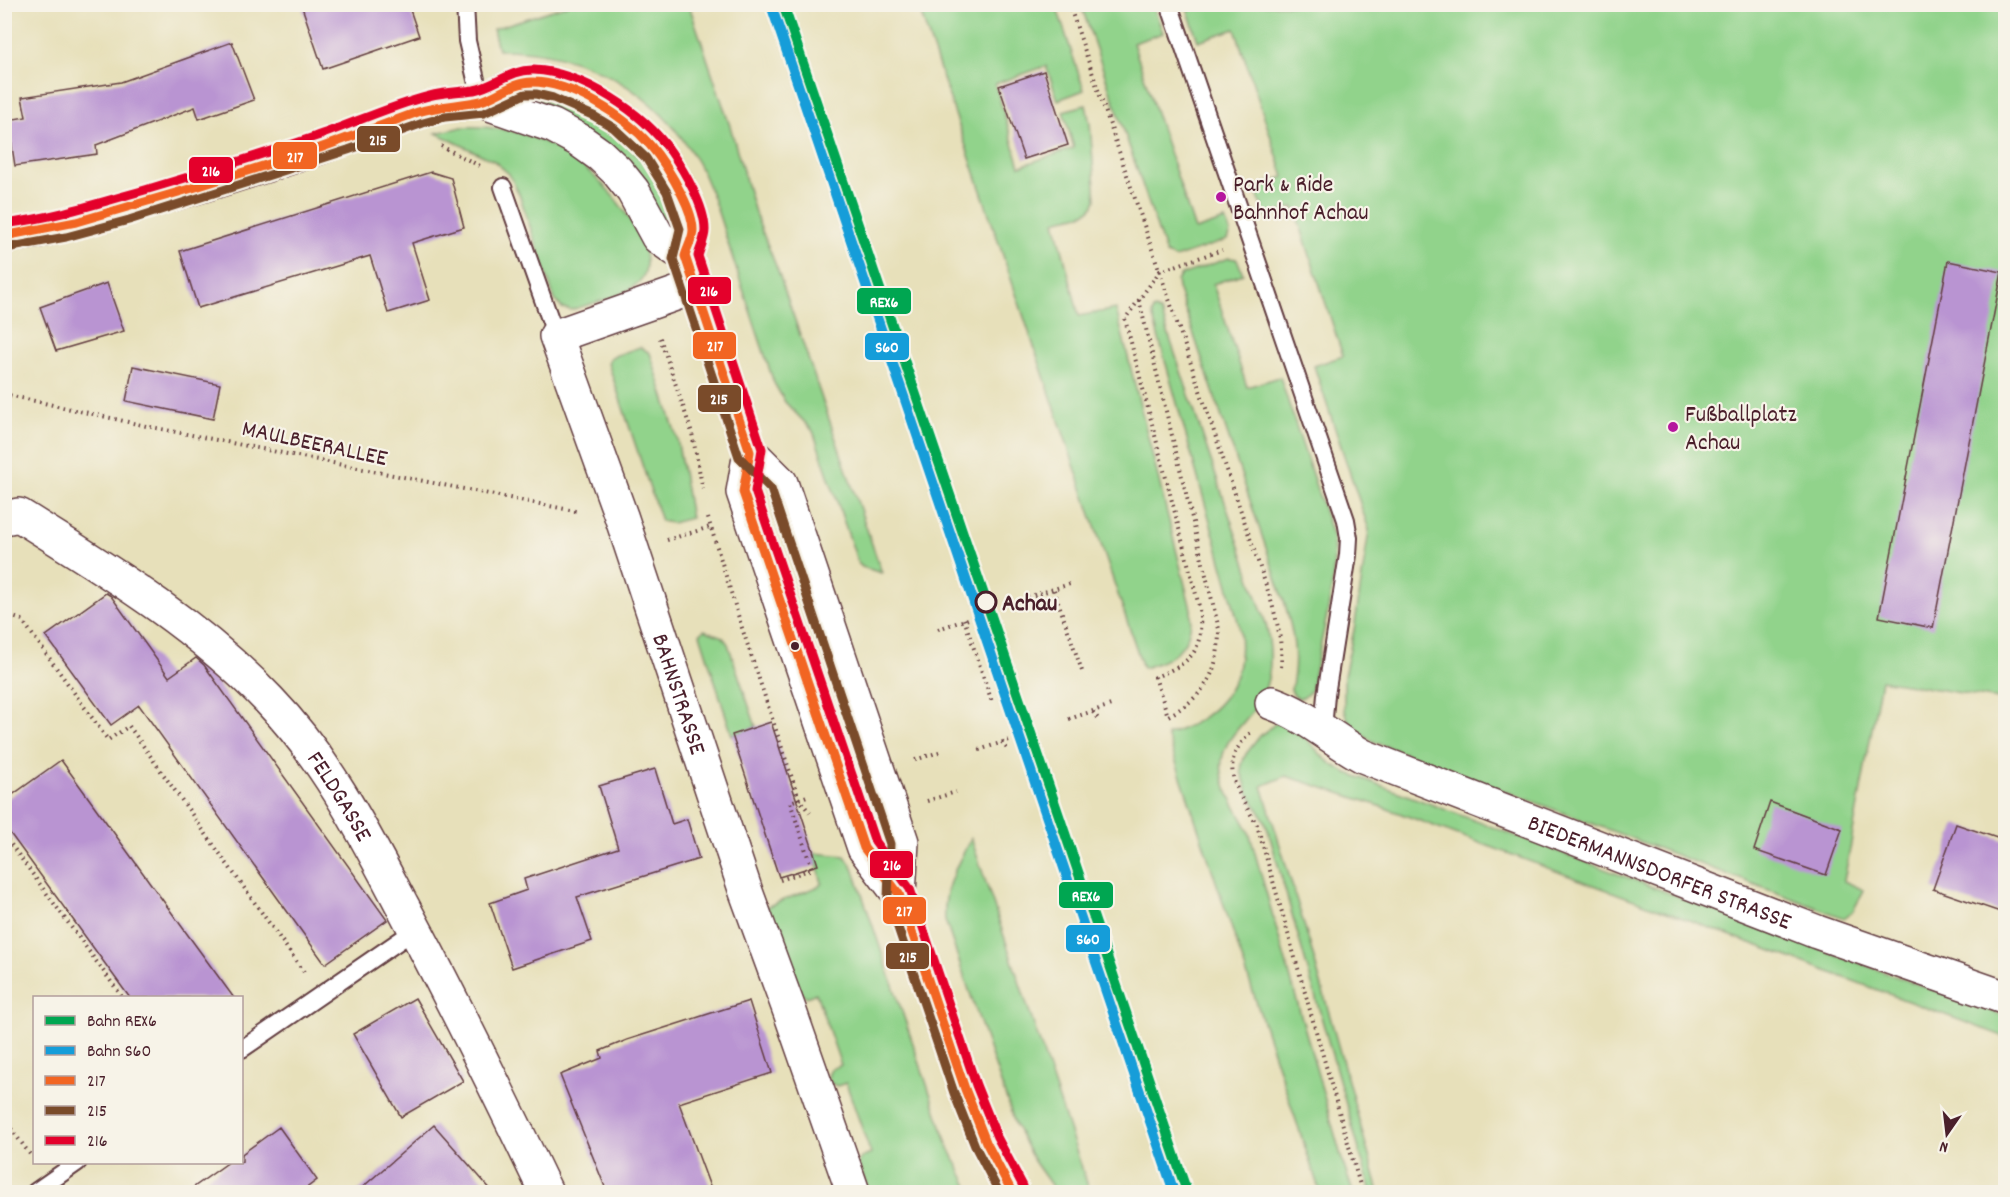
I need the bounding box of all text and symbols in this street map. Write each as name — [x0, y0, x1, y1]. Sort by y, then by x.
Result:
line badge: 215 — [356, 125, 401, 153]
text: 215 — [369, 130, 387, 153]
line badge: 217 — [272, 141, 318, 170]
text: 217 — [287, 147, 303, 170]
line badge: 216 — [188, 156, 234, 184]
text: 216 — [202, 161, 220, 184]
place label: Park & Ride Bahnhof Achau — [1233, 169, 1369, 231]
marker: Park & Ride Bahnhof Achau — [1214, 190, 1228, 204]
line badge: 216 — [687, 276, 732, 305]
text: 216 — [700, 281, 718, 304]
line badge: REX6 — [856, 287, 912, 315]
text: REX6 — [870, 292, 898, 315]
line badge: 217 — [692, 331, 737, 360]
line badge: S60 — [864, 332, 910, 361]
text: 217 — [707, 336, 723, 359]
text: S60 — [875, 337, 899, 360]
line badge: 215 — [697, 384, 742, 413]
text: 215 — [710, 389, 728, 412]
place label: Fußballplatz Achau — [1685, 399, 1797, 461]
street label: MAULBEERALLEE — [238, 413, 390, 477]
marker: Fußballplatz Achau — [1666, 420, 1680, 434]
place label: Achau — [1002, 588, 1057, 622]
marker: Achau — [975, 591, 997, 613]
street label: BAHNSTRASSE — [641, 630, 713, 760]
unlabelled marker — [789, 640, 801, 652]
street label: FELDGASSE — [297, 745, 379, 849]
street label: BIEDERMANNSDORFER STRASSE — [1522, 807, 1796, 940]
line badge: 216 — [869, 850, 914, 879]
text: 216 — [883, 855, 901, 878]
line badge: REX6 — [1058, 881, 1114, 909]
text: REX6 — [1072, 886, 1100, 909]
line badge: 217 — [882, 896, 927, 925]
text: 217 — [896, 901, 912, 924]
line badge: S60 — [1065, 924, 1111, 953]
text: S60 — [1076, 929, 1100, 952]
line badge: 215 — [885, 942, 930, 970]
text: 215 — [899, 947, 917, 970]
legend — [33, 996, 243, 1164]
text: Bahn REX6 — [87, 1010, 157, 1035]
text: Bahn S60 — [87, 1040, 151, 1065]
text: 217 — [87, 1070, 106, 1095]
text: 215 — [87, 1100, 107, 1125]
north arrow — [1917, 1104, 1977, 1164]
text: 216 — [87, 1130, 108, 1155]
text: N — [1937, 1134, 1951, 1158]

